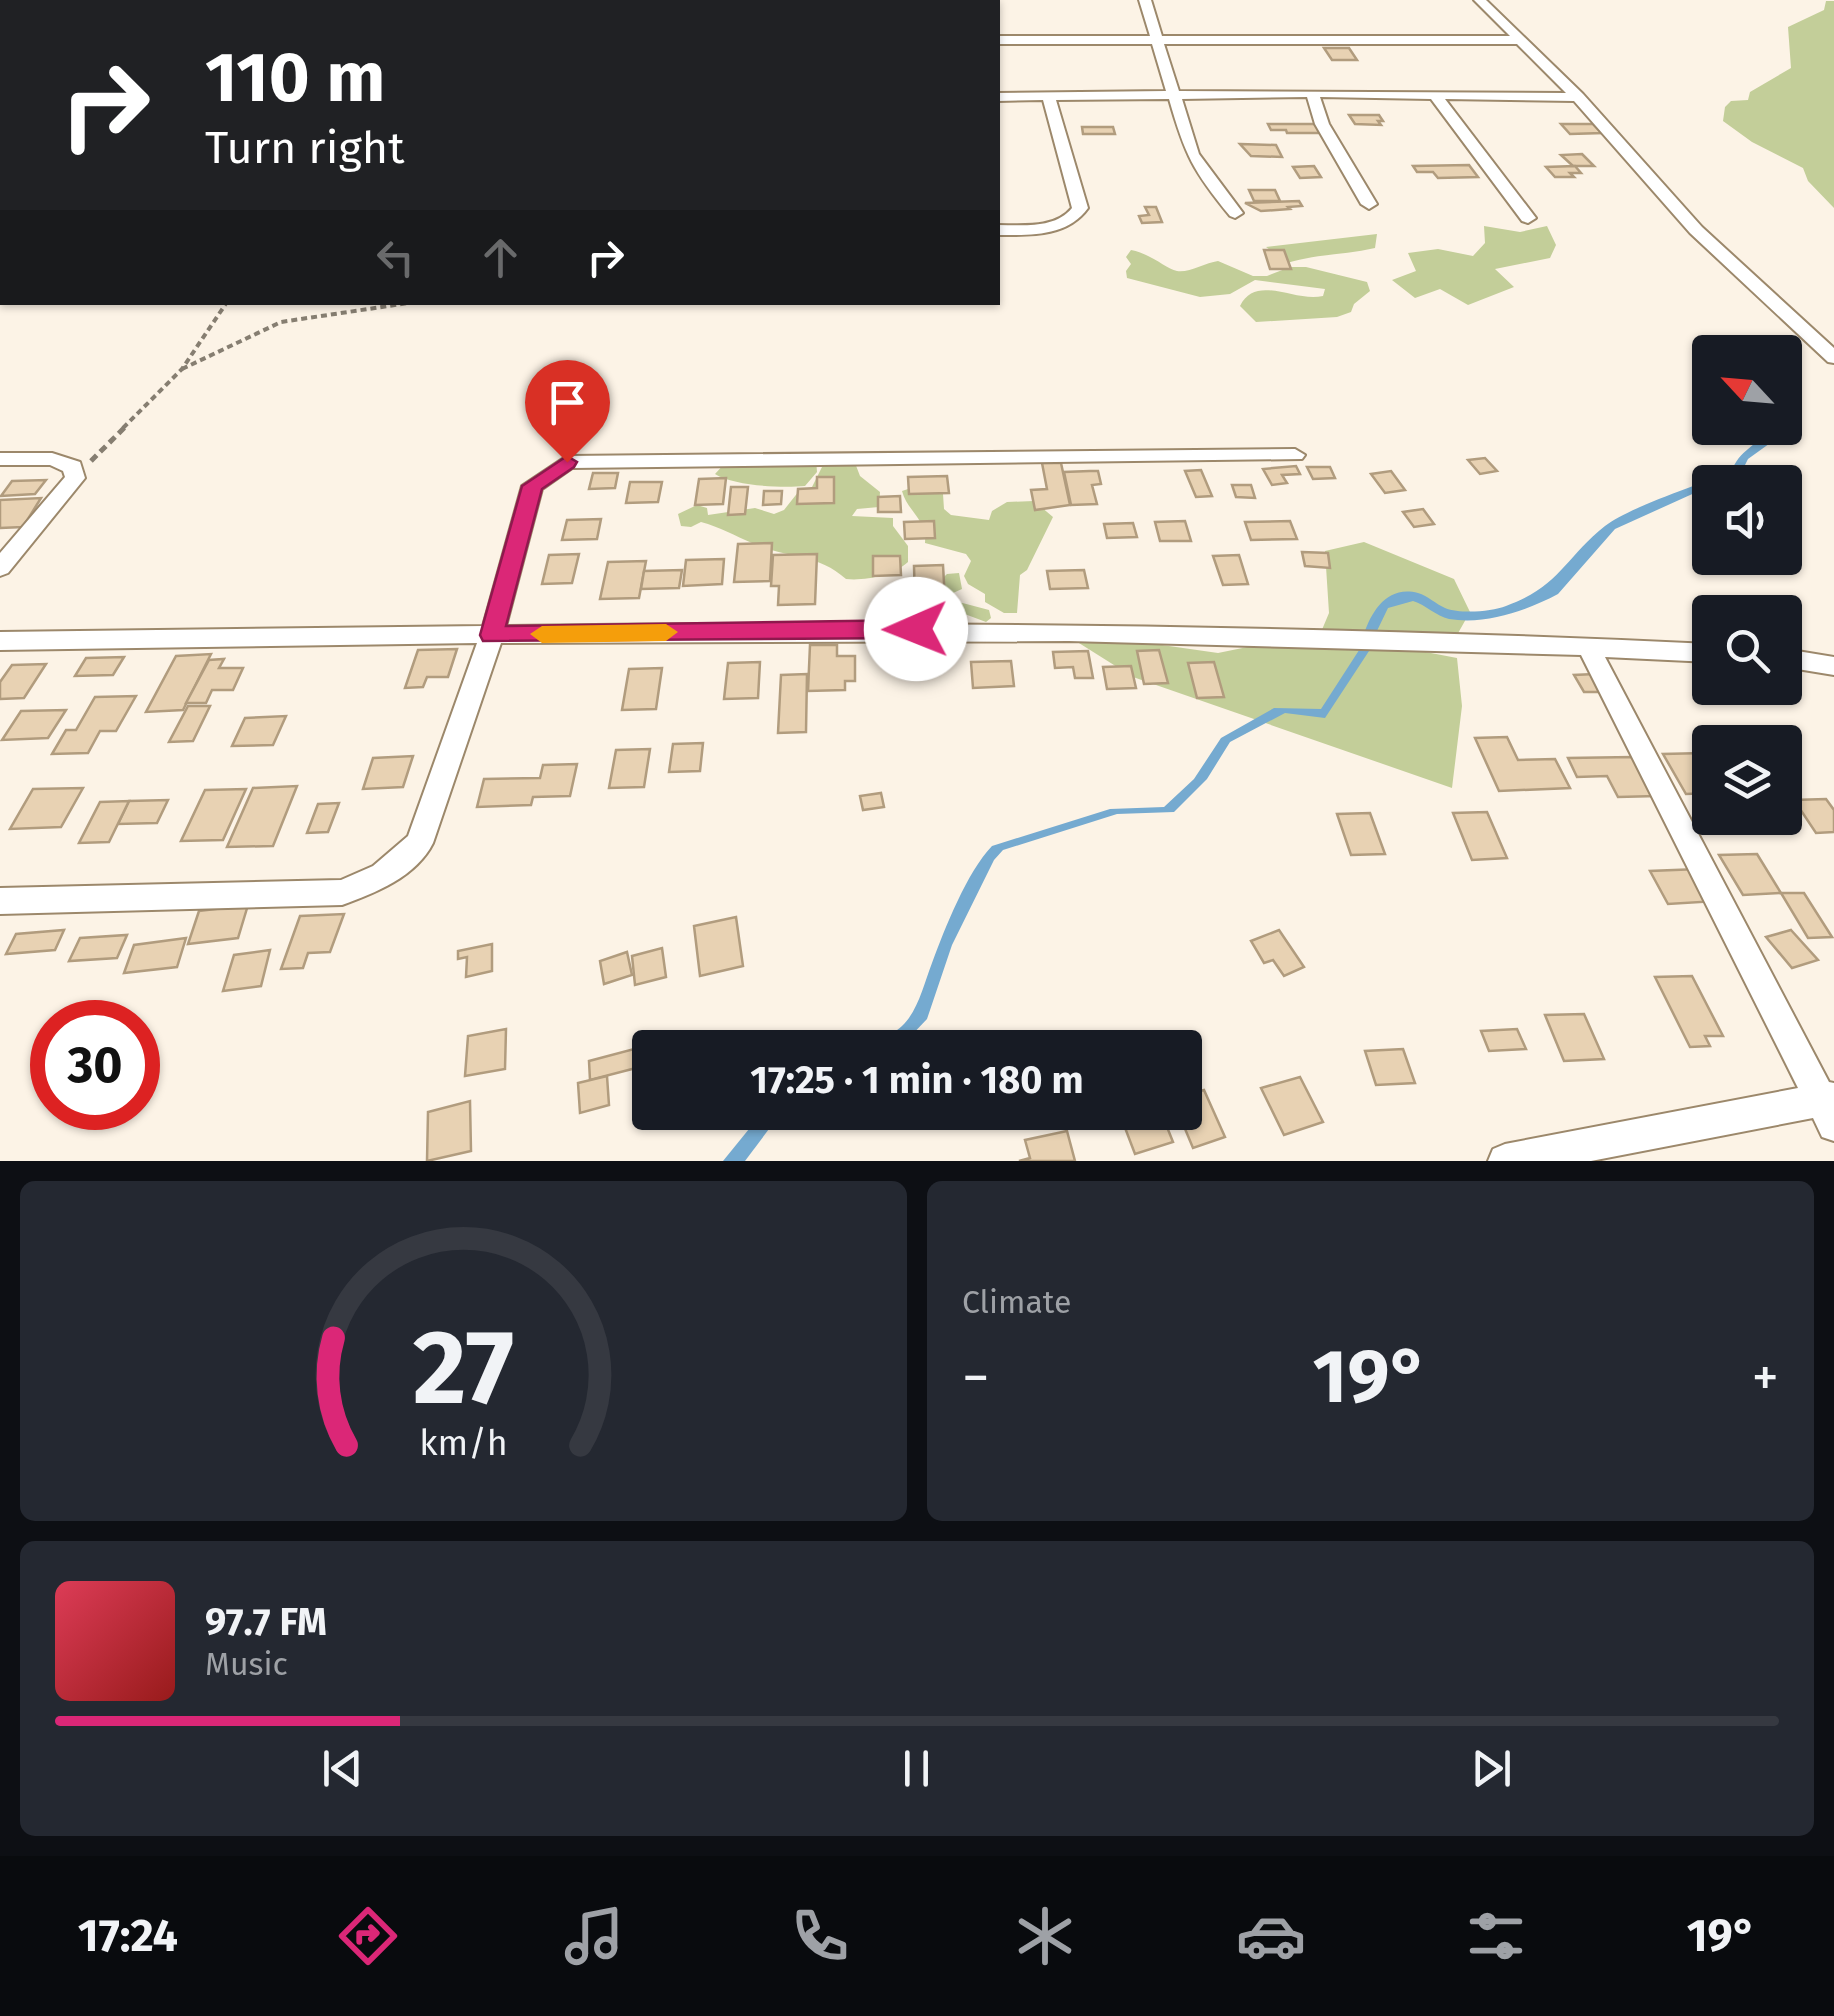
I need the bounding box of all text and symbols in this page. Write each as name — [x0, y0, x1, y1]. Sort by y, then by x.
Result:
text: 110 m — [205, 36, 385, 120]
icon: right — [40, 40, 170, 170]
text: Turn right — [205, 121, 404, 175]
icon: left — [368, 230, 423, 285]
icon: ahead — [473, 230, 528, 285]
icon: right — [578, 230, 633, 285]
north arrow — [1692, 335, 1802, 445]
map controls — [1692, 335, 1802, 835]
pin — [525, 360, 610, 463]
icon: arrive — [540, 375, 595, 430]
button: sound — [1692, 465, 1802, 575]
position arrow — [864, 577, 968, 681]
button: search — [1692, 595, 1802, 705]
button: layers — [1692, 725, 1802, 835]
speed limit sign: 30 — [30, 1000, 160, 1130]
text: 17:25 · 1 min · 180 m — [750, 1057, 1084, 1103]
text: Climate — [962, 1283, 1071, 1321]
text: 27 — [413, 1306, 514, 1431]
text: 19° — [1313, 1332, 1428, 1422]
text: − — [962, 1345, 990, 1411]
text: + — [1752, 1345, 1779, 1411]
text: km/h — [419, 1422, 508, 1464]
text: 97.7 FM — [205, 1599, 327, 1645]
text: Music — [205, 1645, 288, 1683]
icon: previous — [315, 1741, 370, 1796]
icon: pause — [889, 1741, 944, 1796]
icon: next — [1464, 1741, 1519, 1796]
icon: directions — [333, 1901, 403, 1971]
icon: music — [559, 1901, 629, 1971]
icon: phone — [785, 1901, 855, 1971]
icon: climate — [1010, 1901, 1080, 1971]
icon: car — [1236, 1901, 1306, 1971]
icon: filters — [1461, 1901, 1531, 1971]
text: 17:24 — [78, 1909, 178, 1963]
text: 19° — [1687, 1909, 1756, 1963]

